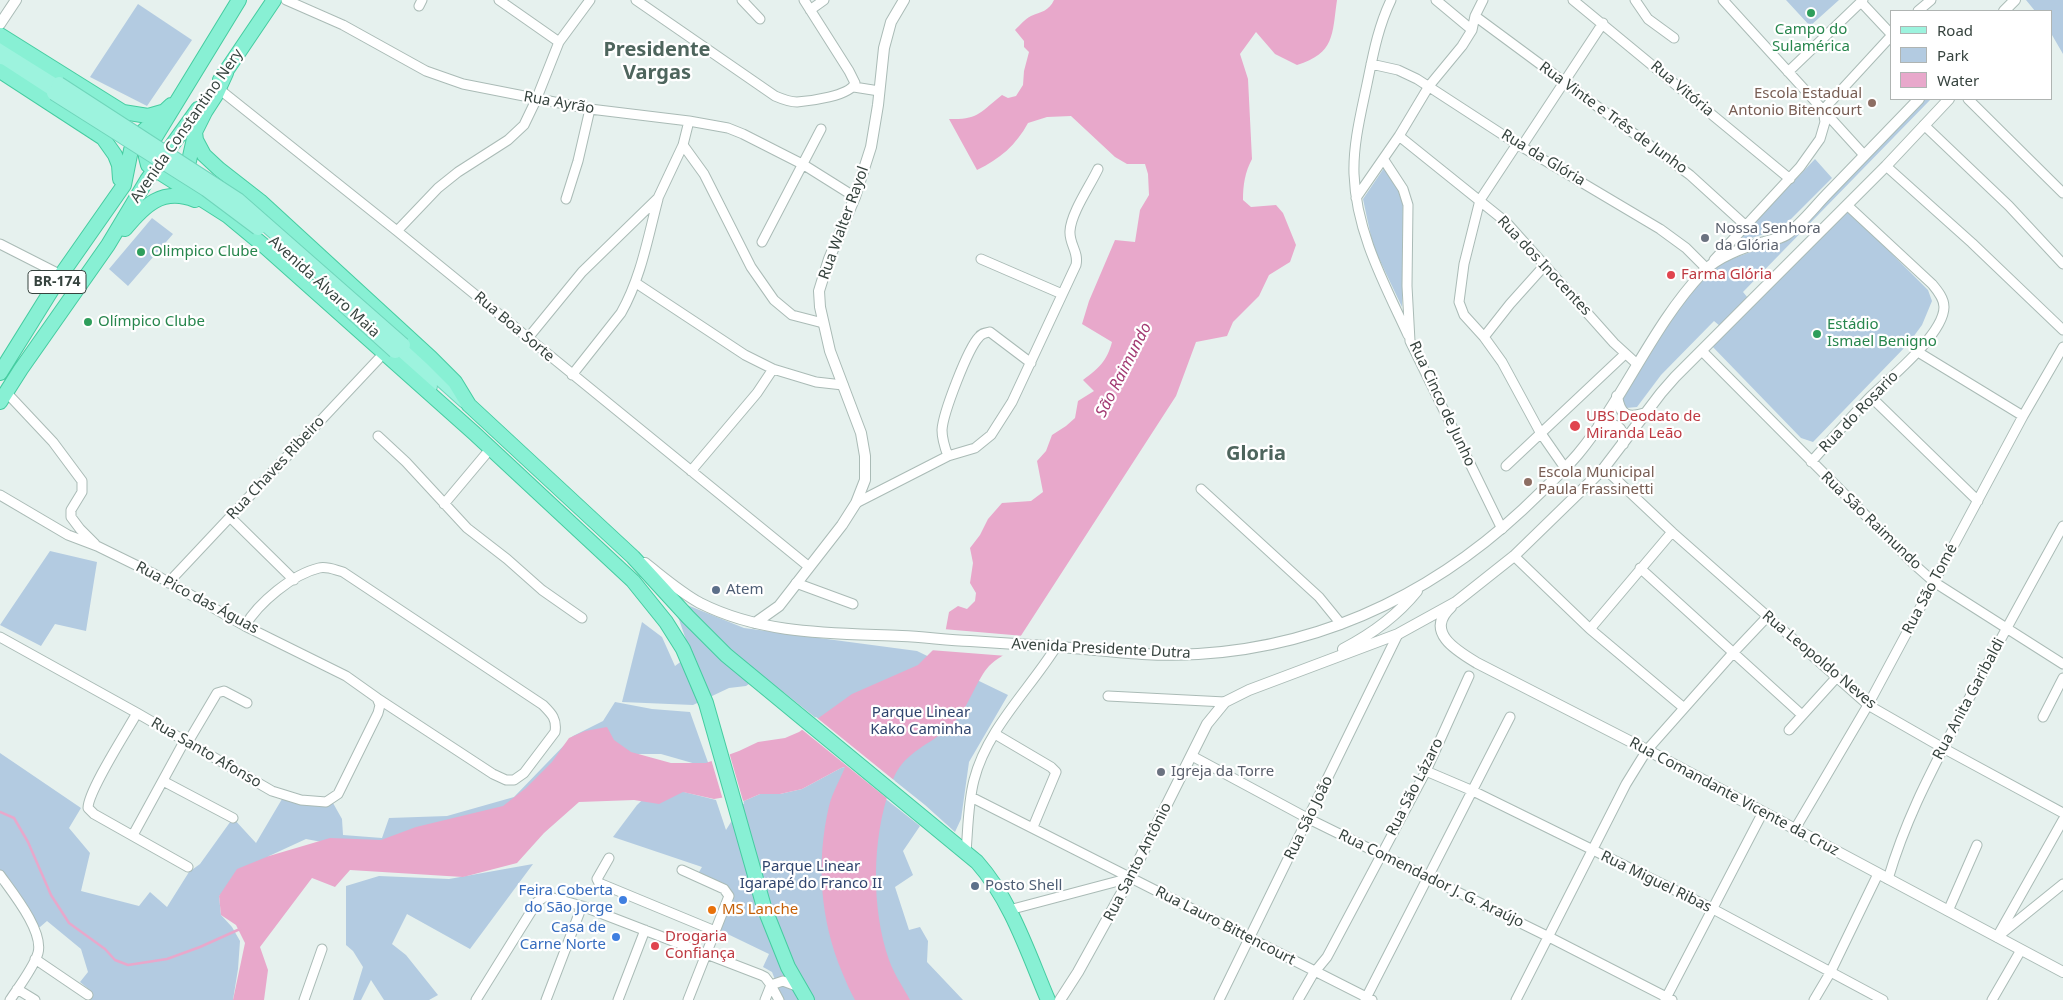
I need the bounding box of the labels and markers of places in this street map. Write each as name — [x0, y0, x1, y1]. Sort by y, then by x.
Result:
marker: Campo do Sulamérica — [1805, 7, 1817, 19]
place label: Campo do Sulamérica — [1772, 21, 1850, 56]
place label: Escola Estadual Antonio Bitencourt — [1729, 85, 1862, 120]
marker: Escola Estadual Antonio Bitencourt — [1866, 97, 1878, 109]
place label: Nossa Senhora da Glória — [1715, 220, 1821, 255]
marker: Nossa Senhora da Glória — [1699, 232, 1711, 244]
place label: Olimpico Clube — [151, 243, 258, 261]
marker: Olimpico Clube — [135, 246, 147, 258]
place label: Farma Glória — [1681, 266, 1772, 284]
marker: Farma Glória — [1665, 269, 1677, 281]
place label: Olímpico Clube — [98, 313, 205, 331]
marker: Olímpico Clube — [82, 316, 94, 328]
place label: Estádio Ismael Benigno — [1827, 316, 1937, 351]
marker: Estádio Ismael Benigno — [1811, 328, 1823, 340]
place label: UBS Deodato de Miranda Leão — [1586, 408, 1701, 443]
marker: UBS Deodato de Miranda Leão — [1568, 419, 1582, 433]
place label: Escola Municipal Paula Frassinetti — [1538, 464, 1655, 499]
marker: Escola Municipal Paula Frassinetti — [1522, 476, 1534, 488]
place label: Atem — [726, 581, 763, 599]
marker: Atem — [710, 584, 722, 596]
place label: Igreja da Torre — [1171, 763, 1274, 781]
marker: Igreja da Torre — [1155, 766, 1167, 778]
place label: Posto Shell — [985, 877, 1062, 895]
marker: Posto Shell — [969, 880, 981, 892]
place label: Feira Coberta do São Jorge — [518, 882, 613, 917]
marker: Feira Coberta do São Jorge — [617, 894, 629, 906]
place label: MS Lanche — [722, 901, 798, 919]
marker: MS Lanche — [706, 904, 718, 916]
place label: Casa de Carne Norte — [520, 919, 606, 954]
place label: Drogaria Confiança — [665, 928, 735, 963]
marker: Casa de Carne Norte — [610, 931, 622, 943]
marker: Drogaria Confiança — [649, 940, 661, 952]

